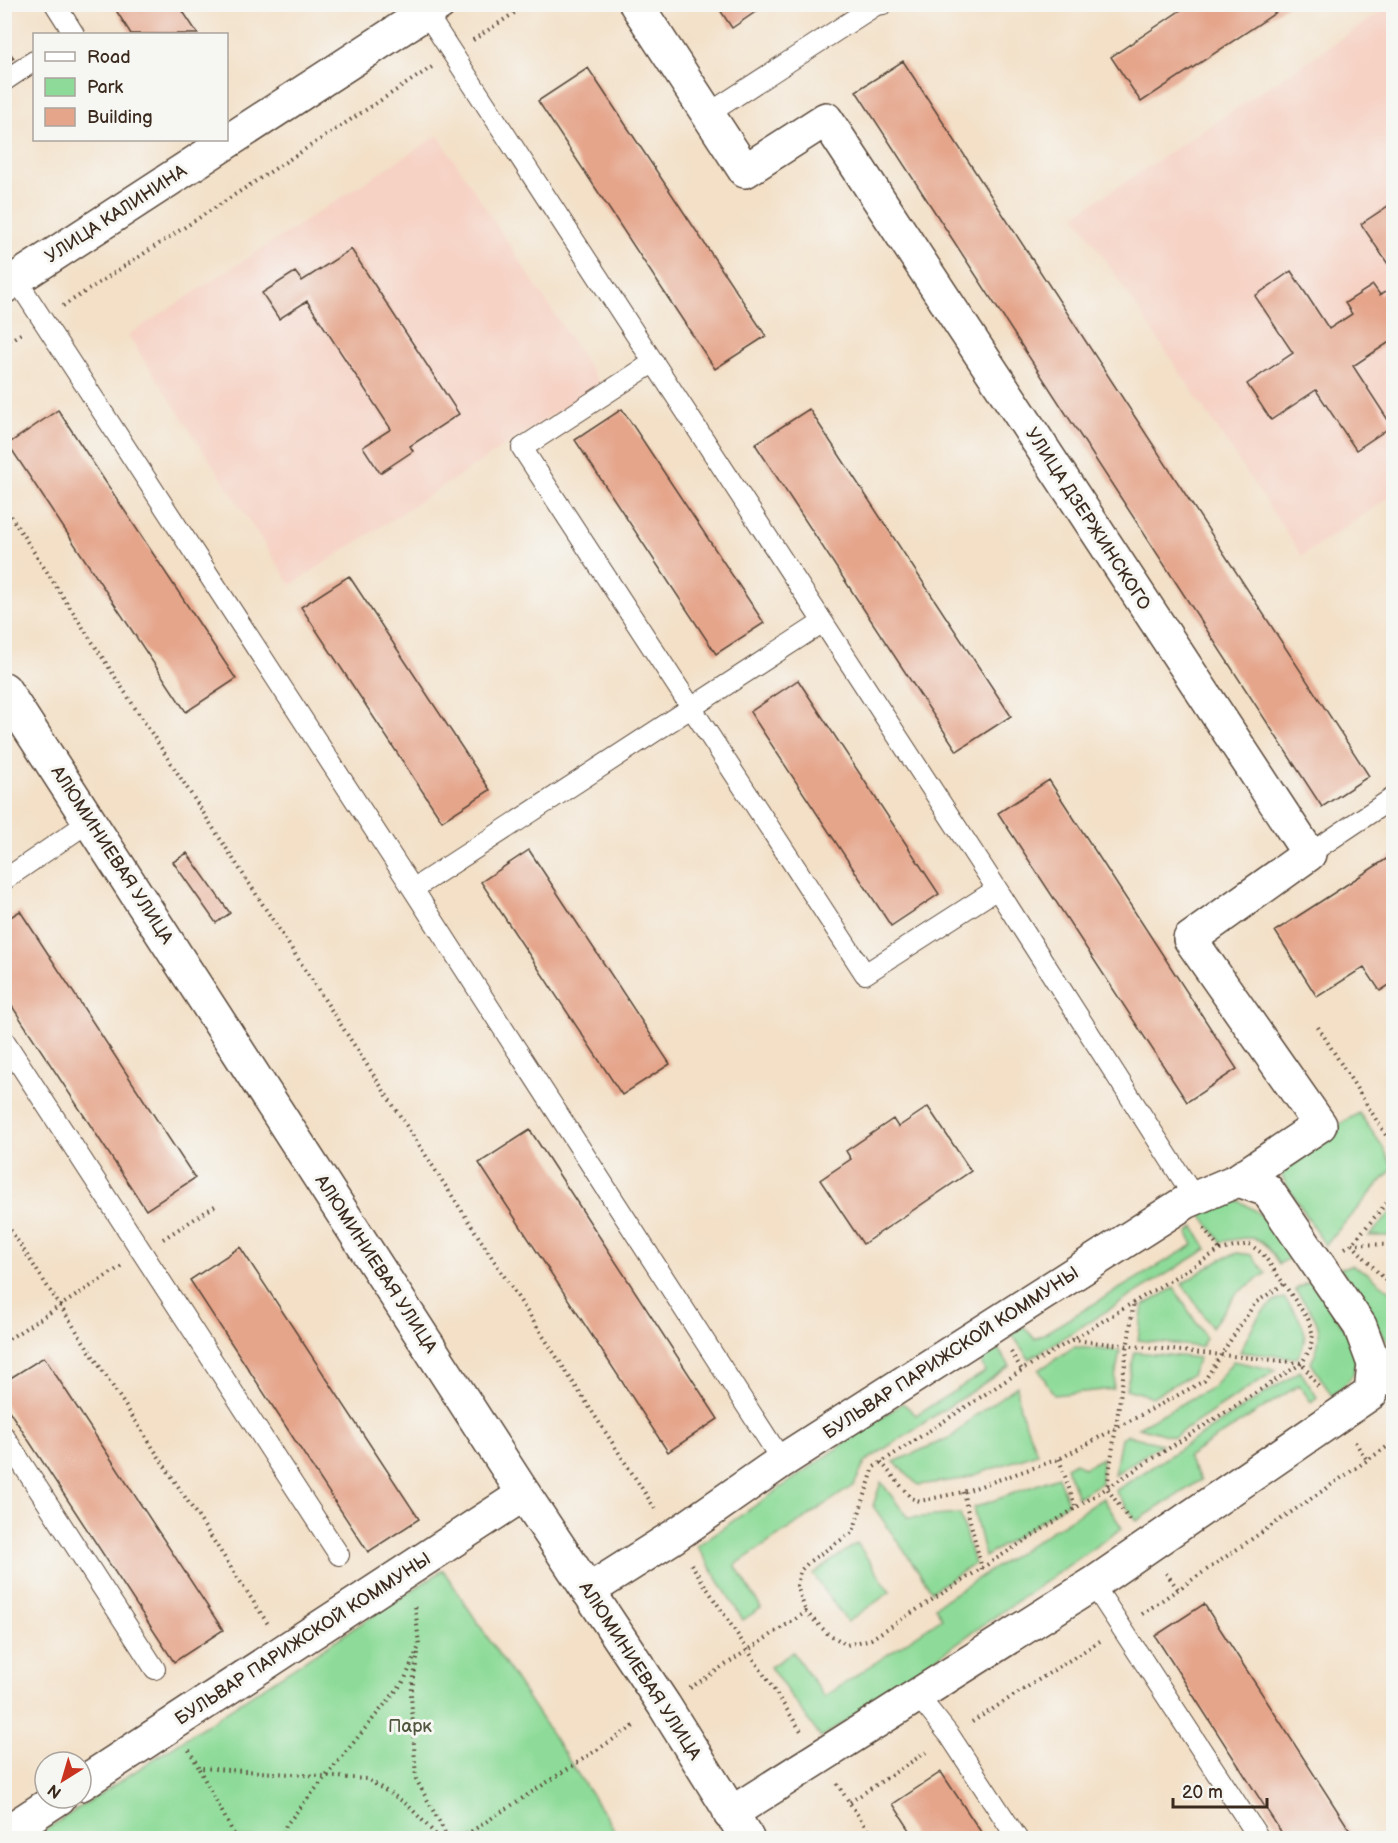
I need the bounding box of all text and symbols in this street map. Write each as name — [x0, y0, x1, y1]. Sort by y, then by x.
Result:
legend — [33, 33, 228, 141]
text: Road — [87, 47, 131, 68]
text: Park — [87, 77, 123, 98]
text: Building — [87, 107, 153, 128]
street label: УЛИЦА КАЛИНИНА — [41, 160, 191, 268]
street label: УЛИЦА ДЗЕРЖИНСКОГО — [1021, 424, 1155, 614]
street label: АЛЮМИНИЕВАЯ УЛИЦА — [46, 761, 177, 948]
street label: АЛЮМИНИЕВАЯ УЛИЦА — [310, 1170, 441, 1357]
street label: БУЛЬВАР ПАРИЖСКОЙ КОММУНЫ — [819, 1262, 1083, 1444]
street label: БУЛЬВАР ПАРИЖСКОЙ КОММУНЫ — [171, 1548, 435, 1730]
street label: АЛЮМИНИЕВАЯ УЛИЦА — [574, 1577, 705, 1764]
park label: Парк — [388, 1716, 432, 1737]
north arrow — [33, 1750, 93, 1810]
scale bar — [1173, 1771, 1268, 1809]
text: N — [44, 1780, 65, 1802]
text: 20 m — [1182, 1782, 1223, 1803]

